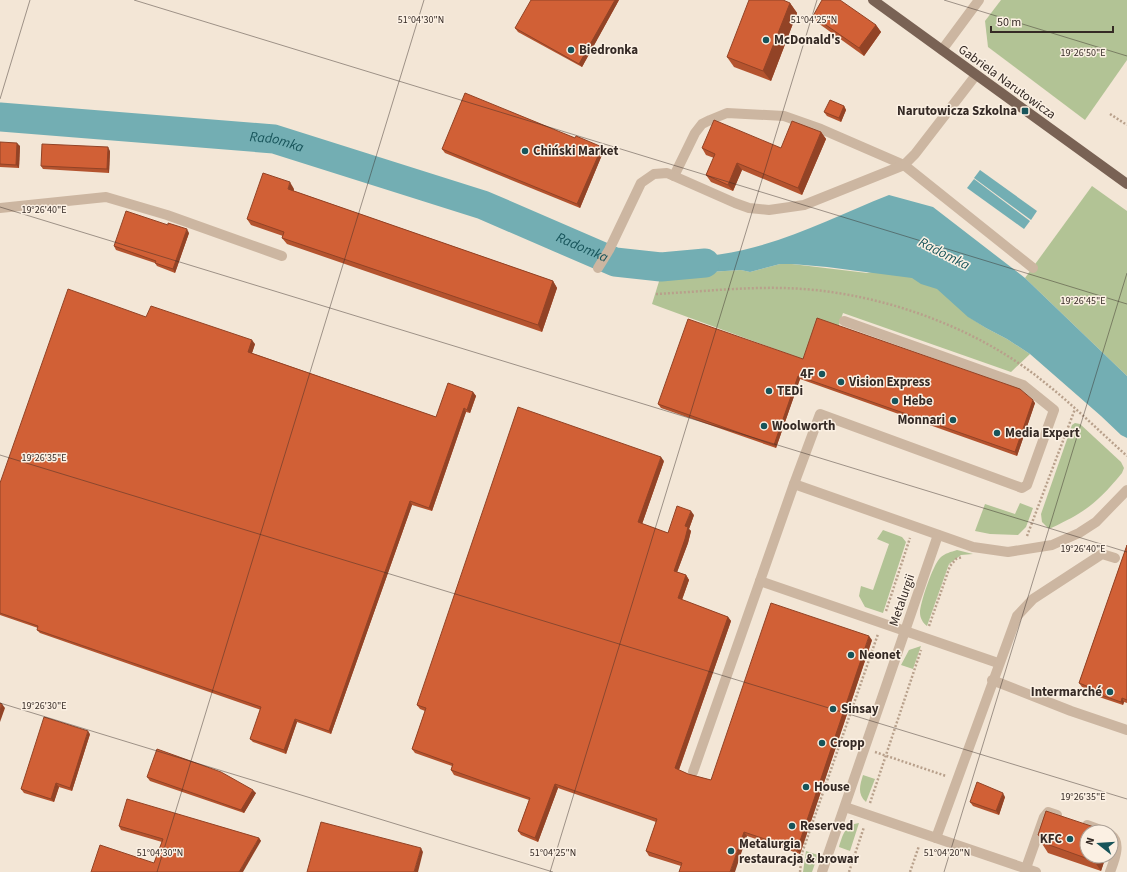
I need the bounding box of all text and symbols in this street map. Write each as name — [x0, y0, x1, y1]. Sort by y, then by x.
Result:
scale bar — [991, 8, 1113, 34]
text: 51°04'30"N — [398, 13, 444, 27]
text: 51°04'25"N — [791, 13, 837, 27]
text: 50 m — [997, 14, 1021, 31]
place label: McDonald's — [774, 31, 841, 49]
marker: McDonald's — [761, 35, 771, 45]
place label: Biedronka — [579, 41, 638, 59]
street label: Gabriela Narutowicza — [955, 41, 1059, 123]
marker: Biedronka — [566, 45, 576, 55]
text: 19°26'50"E — [1060, 46, 1106, 60]
place label: Narutowicza Szkolna — [897, 102, 1017, 120]
marker: Narutowicza Szkolna — [1020, 106, 1030, 116]
water label: Radomka — [249, 127, 307, 158]
place label: Chiński Market — [533, 142, 618, 160]
marker: Chiński Market — [520, 146, 530, 156]
text: 19°26'40"E — [21, 203, 67, 217]
water label: Radomka — [553, 228, 612, 268]
water label: Radomka — [915, 233, 973, 276]
text: 19°26'45"E — [1060, 294, 1106, 308]
place label: 4F — [800, 365, 814, 383]
marker: 4F — [817, 369, 827, 379]
place label: Vision Express — [848, 373, 931, 391]
marker: Vision Express — [836, 377, 846, 387]
place label: TEDi — [777, 382, 803, 400]
marker: TEDi — [764, 386, 774, 396]
place label: Hebe — [903, 392, 933, 410]
marker: Hebe — [890, 396, 900, 406]
place label: Monnari — [897, 411, 945, 429]
marker: Monnari — [948, 415, 958, 425]
place label: Woolworth — [772, 417, 836, 435]
marker: Woolworth — [759, 421, 769, 431]
place label: Media Expert — [1005, 424, 1080, 442]
marker: Media Expert — [992, 428, 1002, 438]
text: 19°26'35"E — [21, 451, 67, 465]
text: 19°26'40"E — [1060, 542, 1106, 556]
street label: Metalurgii — [885, 571, 919, 629]
place label: Neonet — [859, 646, 901, 664]
marker: Neonet — [846, 650, 856, 660]
place label: Intermarché — [1031, 683, 1102, 701]
marker: Intermarché — [1105, 687, 1115, 697]
text: 19°26'30"E — [21, 699, 67, 713]
place label: Sinsay — [841, 700, 879, 718]
marker: Sinsay — [828, 704, 838, 714]
place label: Cropp — [830, 734, 865, 752]
marker: Cropp — [817, 738, 827, 748]
place label: House — [814, 778, 850, 796]
marker: House — [801, 782, 811, 792]
text: 19°26'35"E — [1060, 790, 1106, 804]
place label: Reserved — [800, 817, 853, 835]
marker: Reserved — [787, 821, 797, 831]
north arrow — [1079, 824, 1119, 864]
place label: KFC — [1040, 830, 1062, 848]
marker: KFC — [1065, 834, 1075, 844]
place label: Metalurgia restauracja & browar — [739, 835, 860, 868]
text: N — [1082, 836, 1098, 847]
text: 51°04'30"N — [137, 846, 183, 860]
text: 51°04'25"N — [530, 846, 576, 860]
marker: Metalurgia restauracja & browar — [726, 846, 736, 856]
text: 51°04'20"N — [924, 846, 970, 860]

